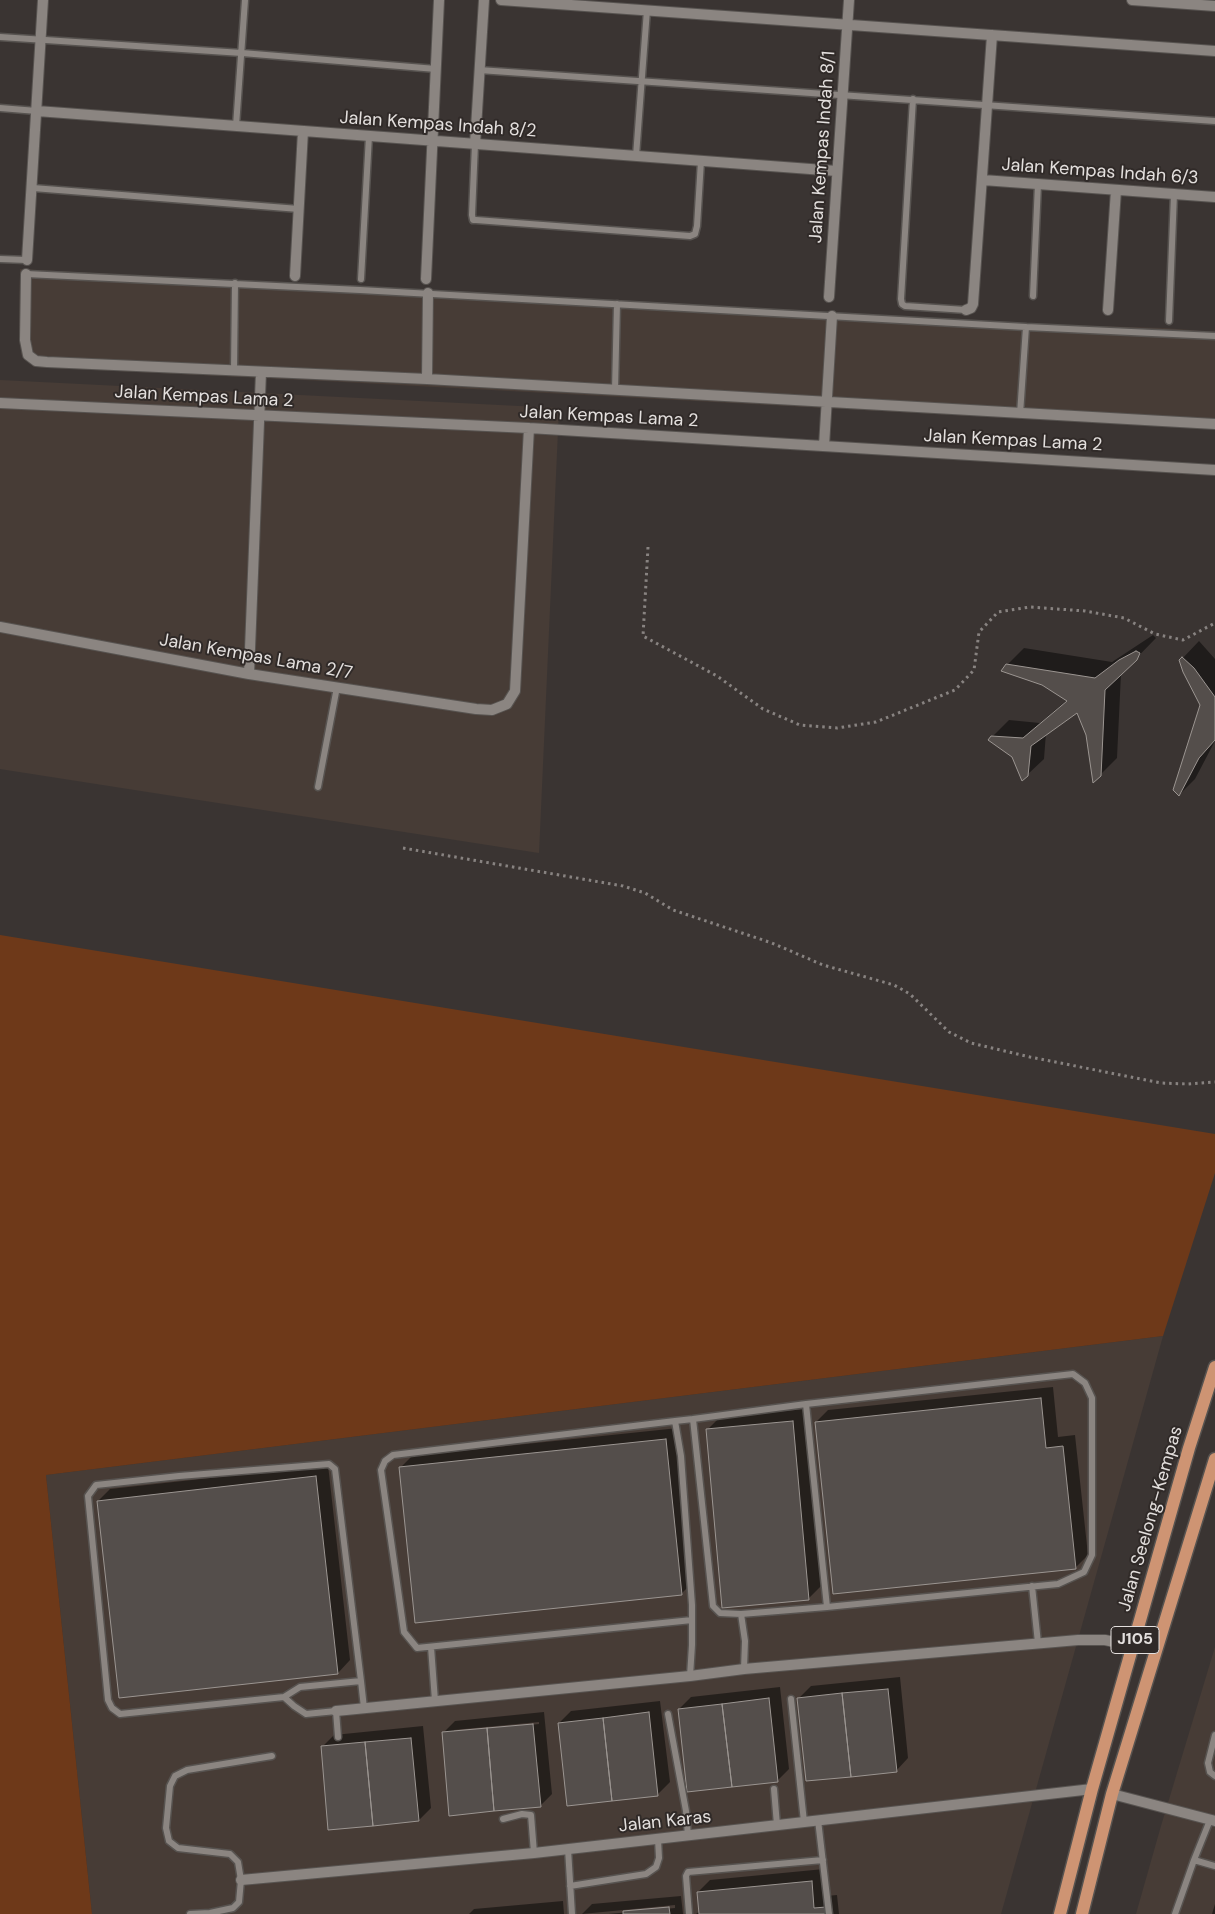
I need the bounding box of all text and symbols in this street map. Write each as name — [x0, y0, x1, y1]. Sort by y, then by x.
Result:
street label: Jalan Kempas Indah 8/1 — [806, 50, 840, 244]
street label: Jalan Kempas Indah 8/2 — [339, 107, 537, 143]
street label: Jalan Kempas Indah 6/3 — [1001, 154, 1199, 190]
street label: Jalan Kempas Lama 2 — [114, 382, 294, 412]
street label: Jalan Kempas Lama 2 — [519, 402, 699, 432]
street label: Jalan Kempas Lama 2 — [923, 426, 1103, 456]
street label: Jalan Kempas Lama 2/7 — [158, 629, 354, 685]
street label: Jalan Seelong–Kempas — [1114, 1424, 1188, 1614]
road number: J105 — [1111, 1626, 1159, 1654]
street label: Jalan Karas — [618, 1806, 712, 1838]

